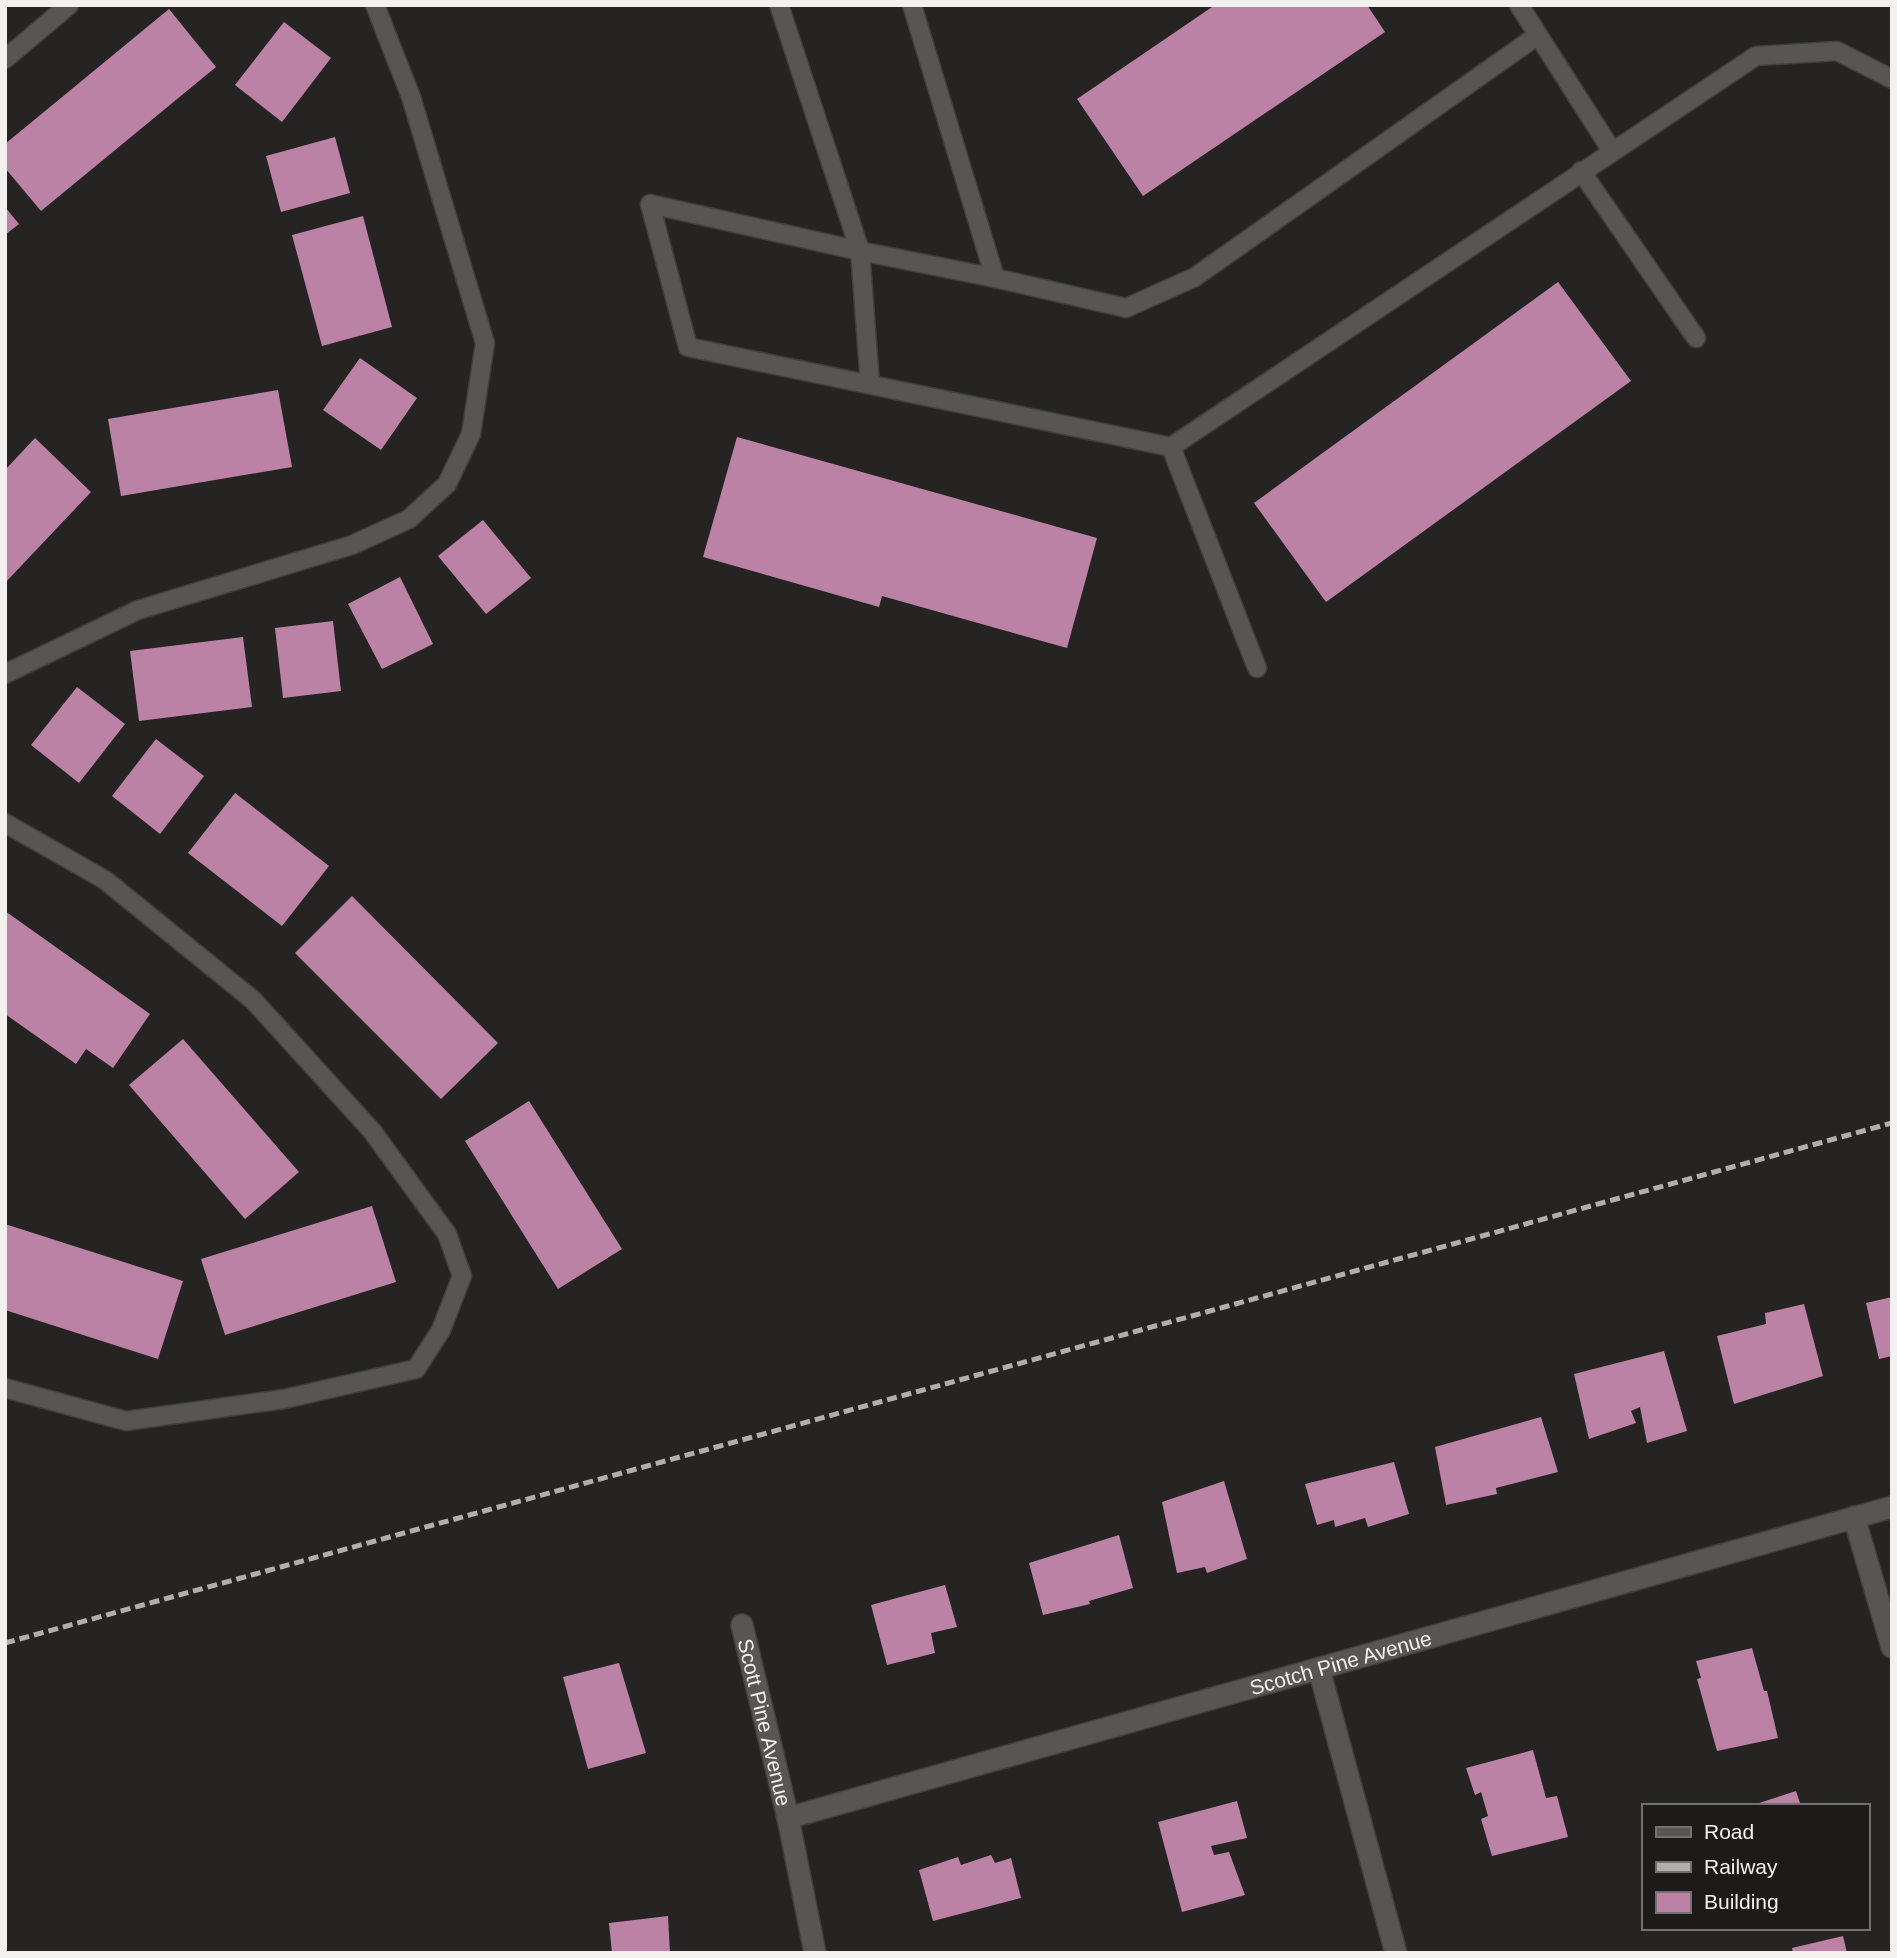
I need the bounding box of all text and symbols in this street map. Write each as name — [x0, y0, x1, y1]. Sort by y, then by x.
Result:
street label: Scotch Pine Avenue — [1247, 1626, 1434, 1699]
street label: Scott Pine Avenue — [734, 1636, 796, 1808]
legend — [1642, 1804, 1869, 1930]
text: Road — [1704, 1820, 1754, 1843]
text: Railway — [1704, 1855, 1778, 1878]
text: Building — [1704, 1890, 1779, 1913]

